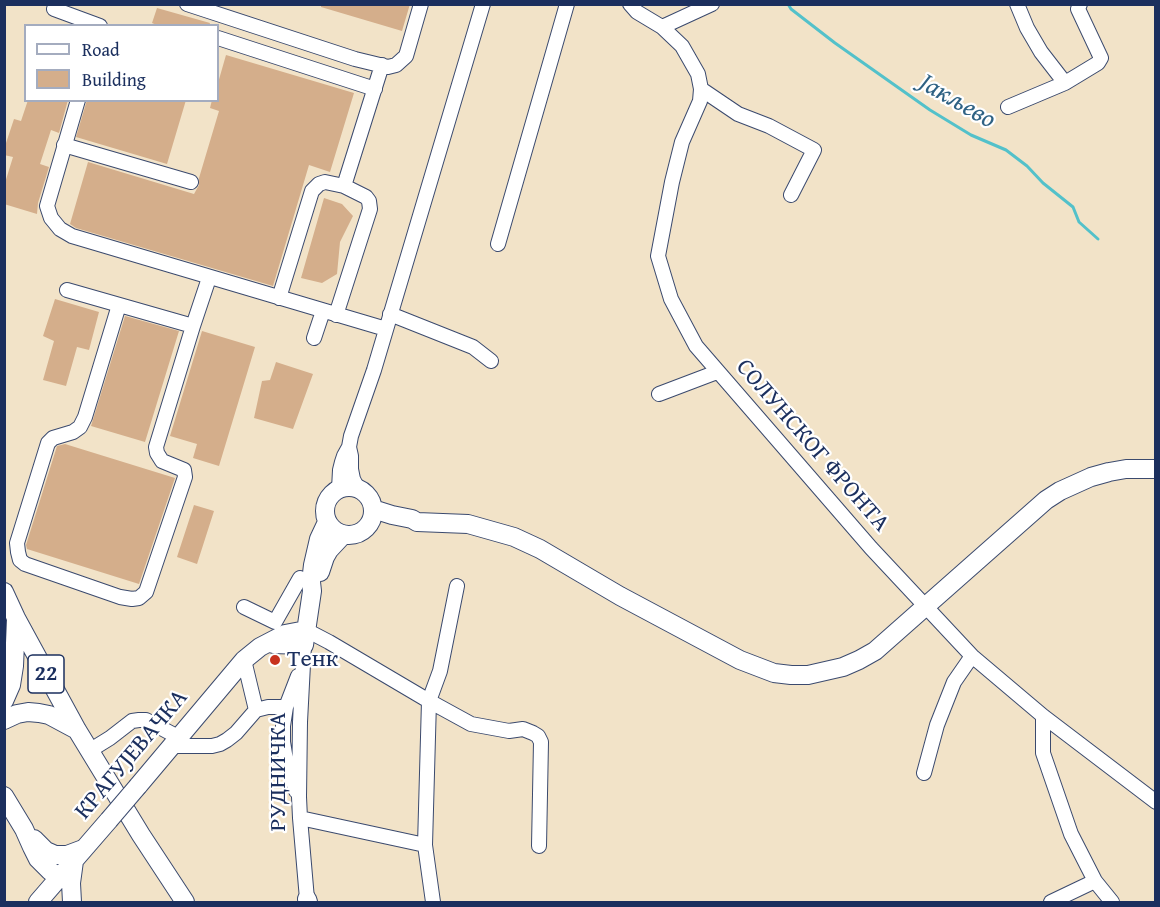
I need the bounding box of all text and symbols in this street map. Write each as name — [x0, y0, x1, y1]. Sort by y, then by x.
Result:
legend — [24, 24, 219, 102]
text: Road — [82, 36, 120, 63]
text: Building — [82, 66, 146, 93]
water label: Јакљево — [913, 68, 1001, 136]
street label: СОЛУНСКОГ ФРОНТА — [729, 354, 895, 538]
place label: Тенк — [287, 646, 338, 674]
marker: Тенк — [268, 653, 282, 667]
road number: 22 — [28, 655, 64, 693]
street label: КРАГУЈЕВАЧКА — [69, 684, 195, 826]
street label: РУДНИЧКА — [265, 713, 293, 831]

